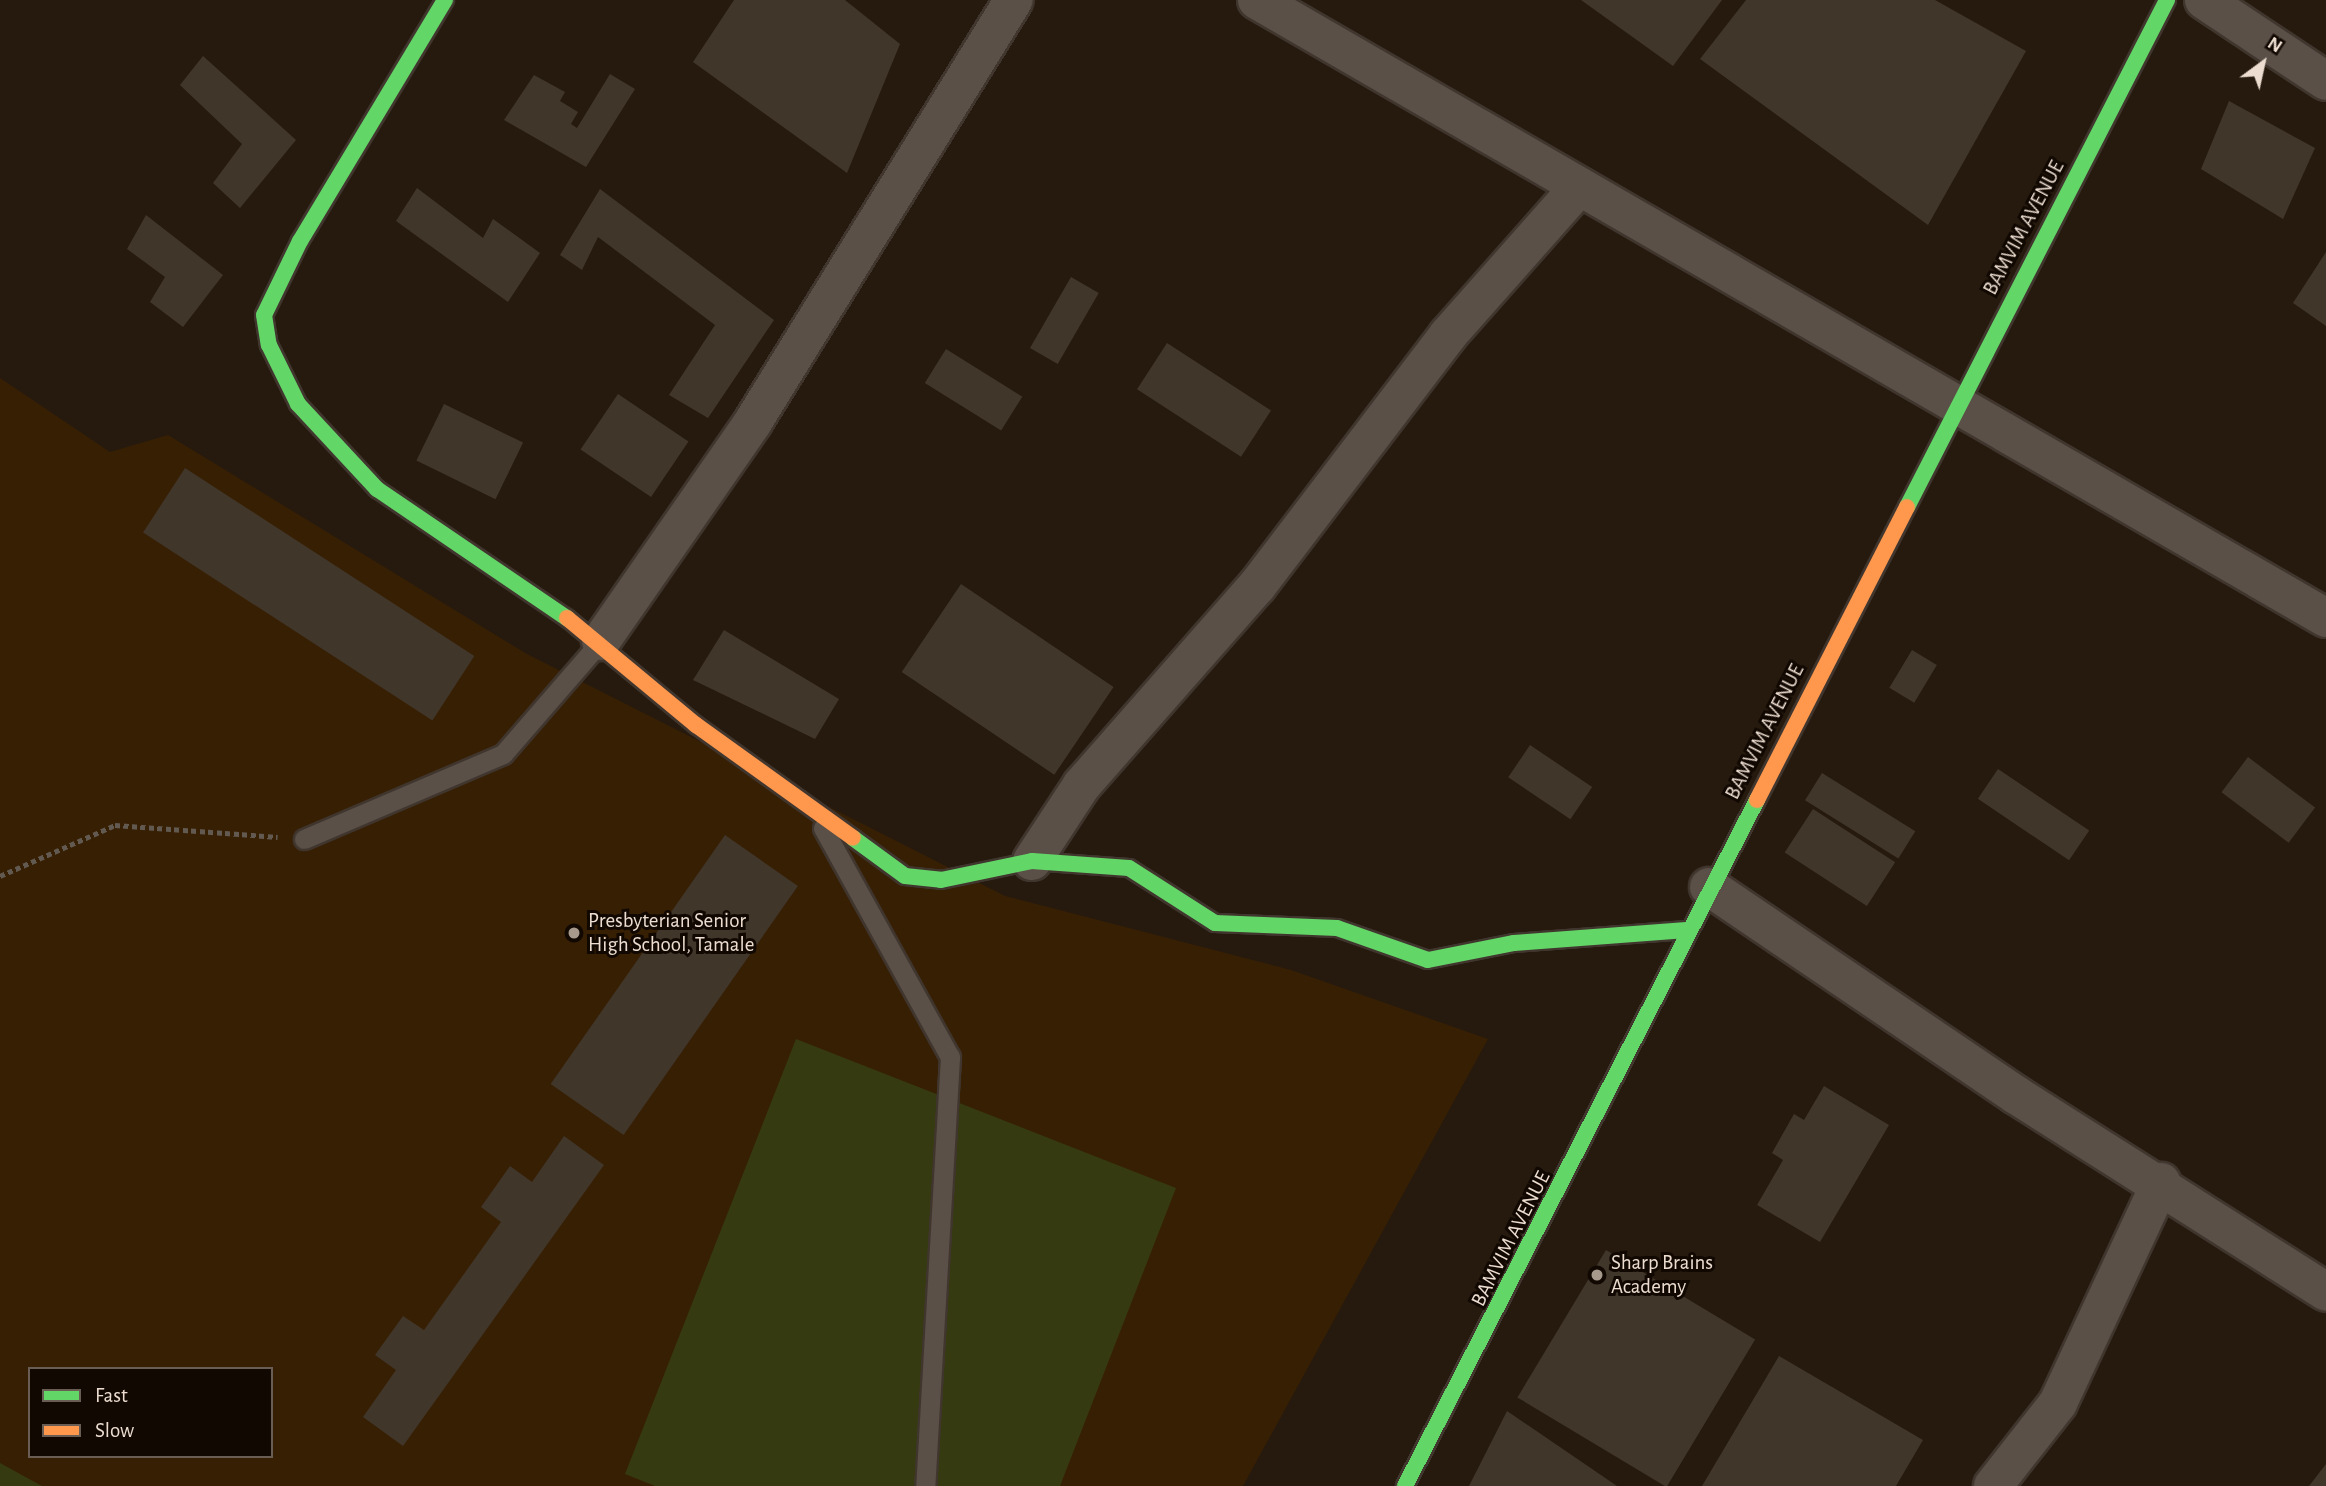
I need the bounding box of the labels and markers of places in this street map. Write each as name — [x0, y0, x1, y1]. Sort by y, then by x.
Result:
place label: Presbyterian Senior High School, Tamale — [588, 908, 754, 958]
marker: Presbyterian Senior High School, Tamale — [566, 925, 582, 941]
place label: Sharp Brains Academy — [1611, 1250, 1713, 1300]
marker: Sharp Brains Academy — [1589, 1267, 1605, 1283]

